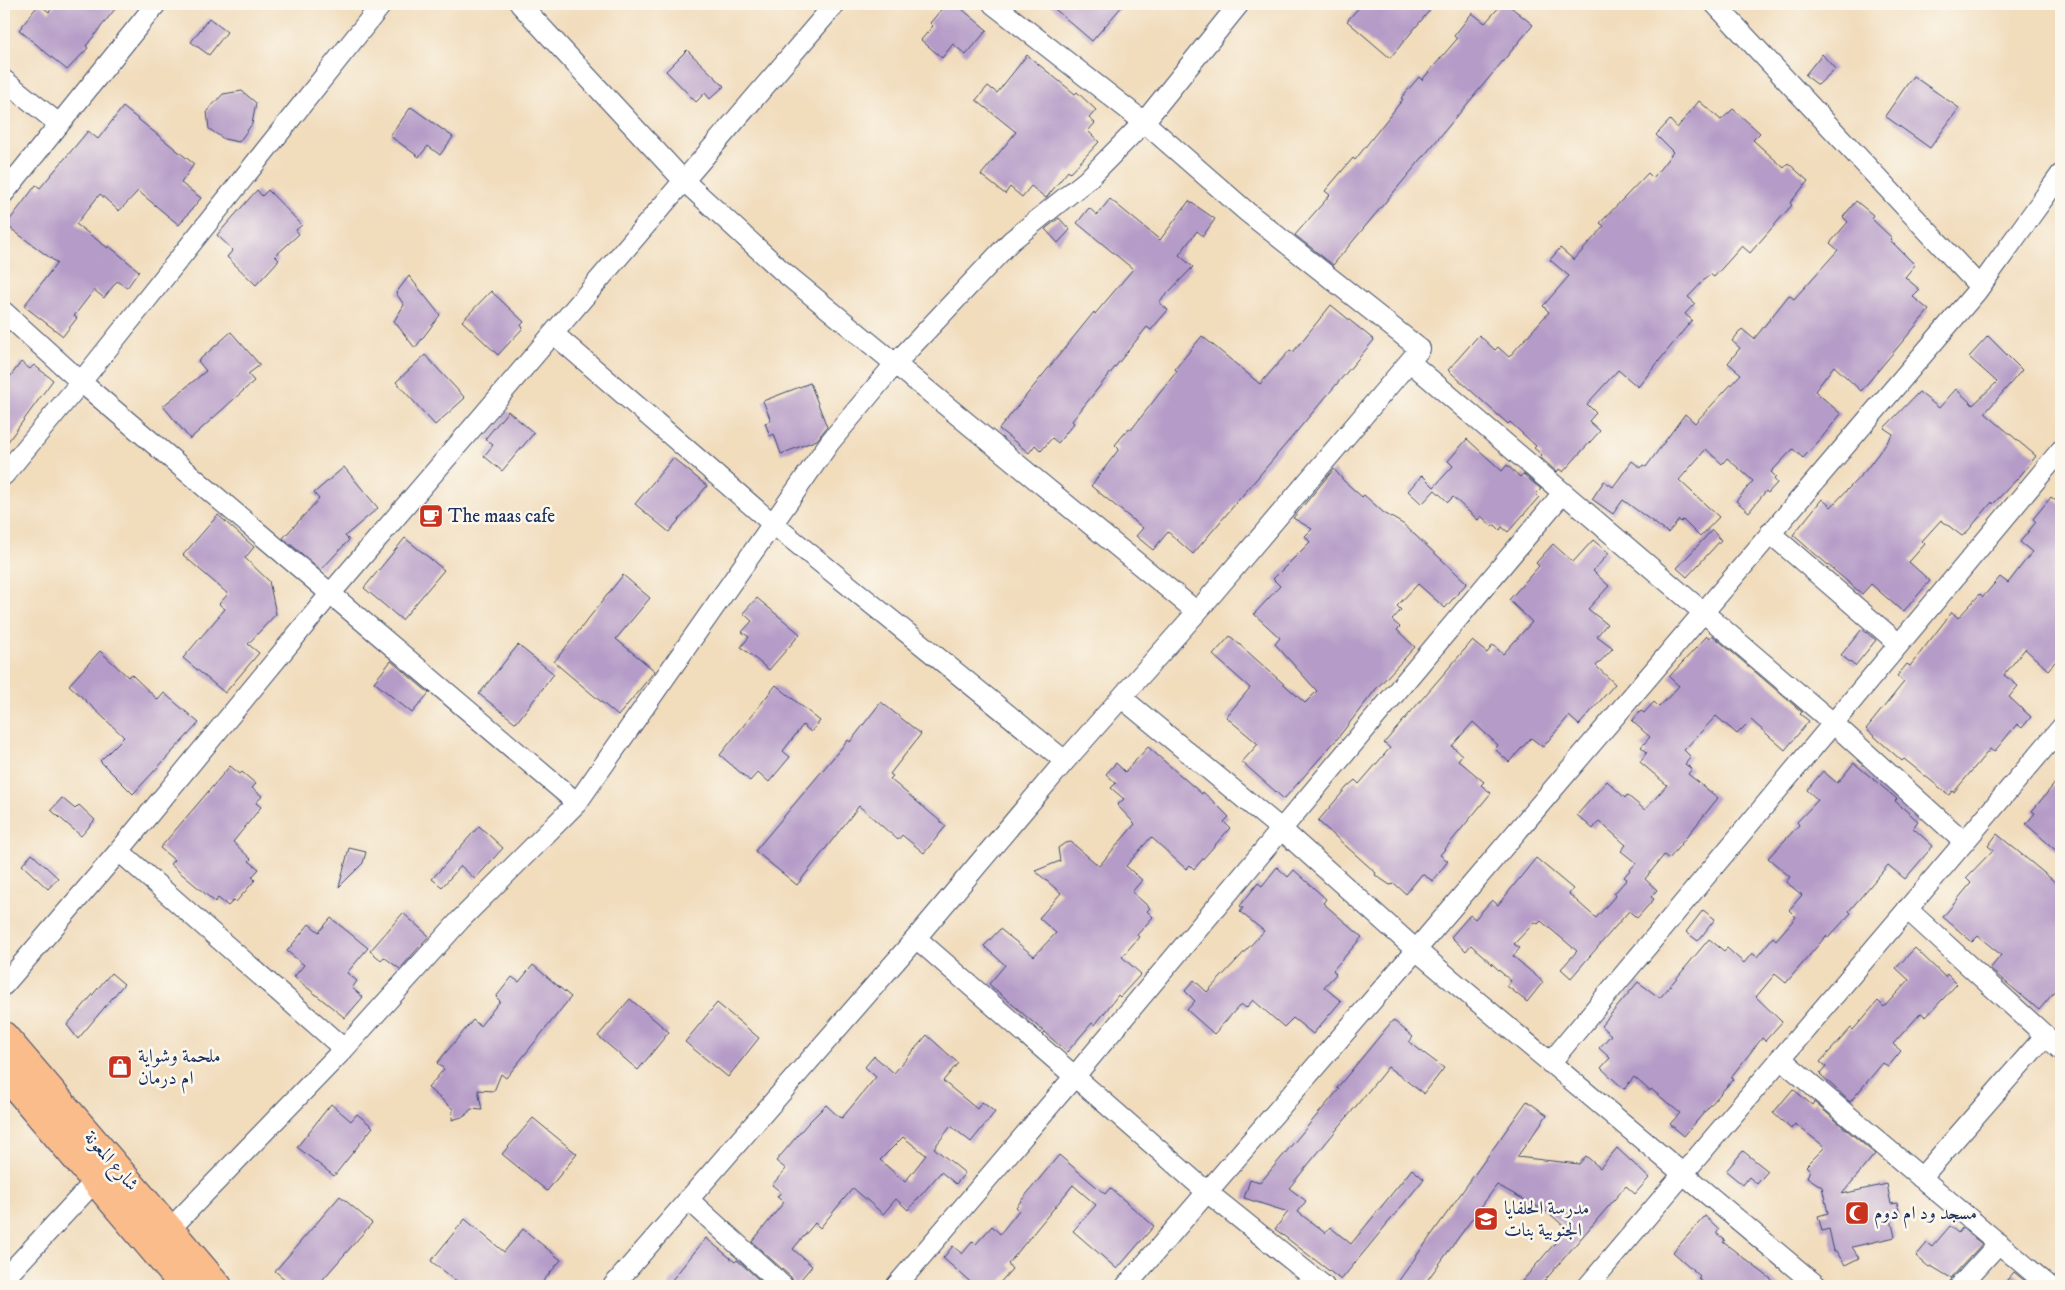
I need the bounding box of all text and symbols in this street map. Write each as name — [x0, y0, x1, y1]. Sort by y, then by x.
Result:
cafe icon: The maas cafe — [418, 503, 444, 529]
place label: The maas cafe — [448, 505, 555, 528]
place label: ملحمة وشواية ام درمان — [138, 1045, 221, 1094]
shop icon: ملحمة وشواية ام درمان — [107, 1054, 133, 1080]
street label: شارع المعونة — [76, 1126, 143, 1198]
place label: مدرسة الحلفايا الجنوبية بنات — [1504, 1197, 1589, 1242]
mosque icon: مسجد ود ام دوم — [1844, 1200, 1870, 1226]
place label: مسجد ود ام دوم — [1874, 1202, 1977, 1229]
school or university icon: مدرسة الحلفايا الجنوبية بنات — [1473, 1206, 1499, 1232]

